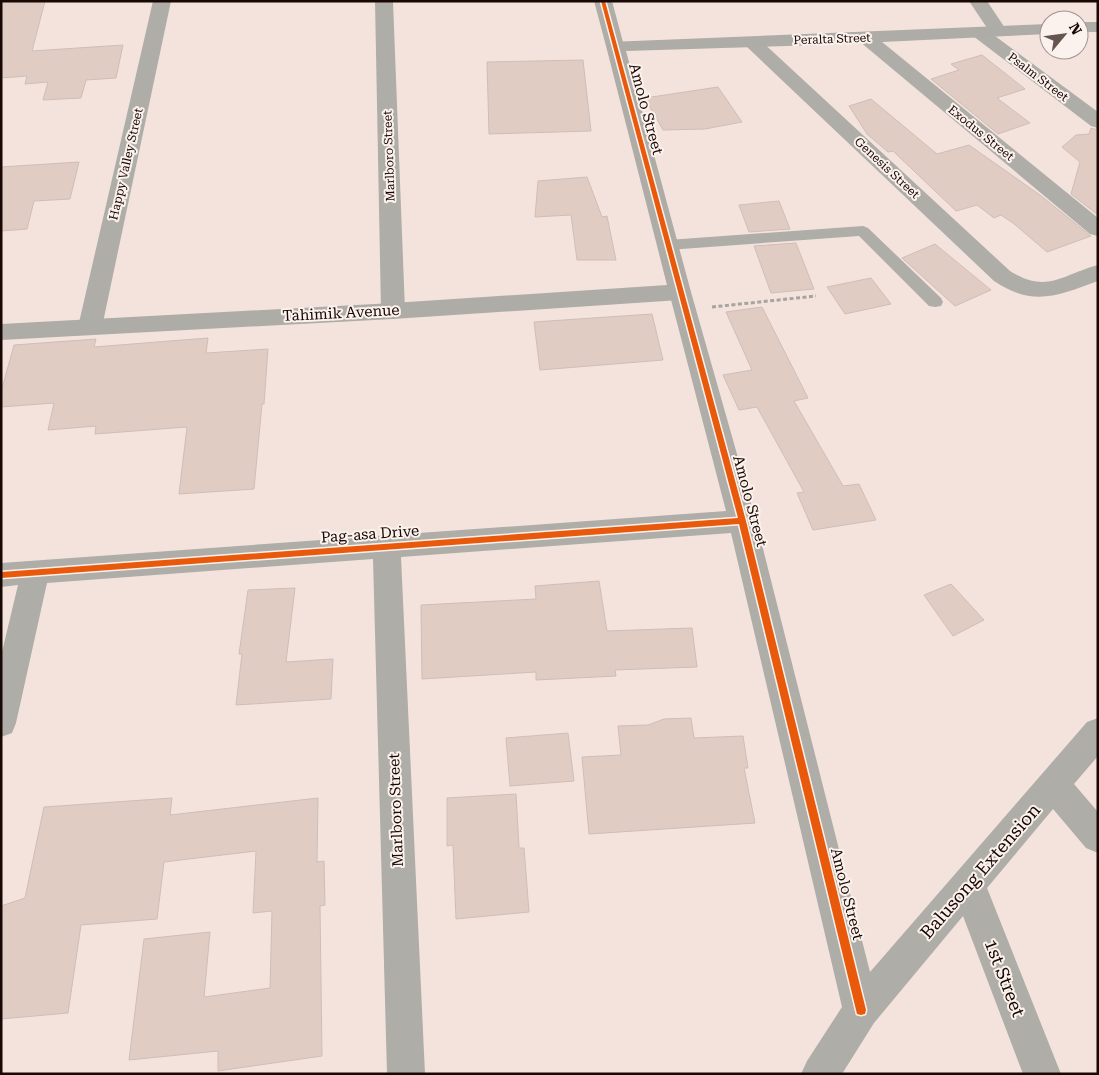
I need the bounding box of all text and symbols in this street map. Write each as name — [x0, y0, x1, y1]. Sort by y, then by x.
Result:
north arrow — [1039, 10, 1089, 60]
text: N — [1066, 20, 1085, 37]
street label: Peralta Street — [793, 31, 871, 47]
street label: Psalm Street — [1005, 50, 1071, 105]
street label: Amolo Street — [625, 61, 667, 157]
street label: Exodus Street — [945, 102, 1017, 164]
street label: Happy Valley Street — [106, 106, 146, 221]
street label: Marlboro Street — [380, 110, 398, 202]
street label: Genesis Street — [852, 134, 923, 202]
street label: Tahimik Avenue — [282, 301, 400, 325]
street label: Amolo Street — [729, 453, 771, 549]
street label: Pag-asa Drive — [320, 522, 420, 546]
street label: Marlboro Street — [385, 752, 407, 867]
street label: Balusong Extension — [916, 799, 1045, 943]
street label: Amolo Street — [827, 846, 867, 942]
street label: 1st Street — [981, 936, 1030, 1020]

